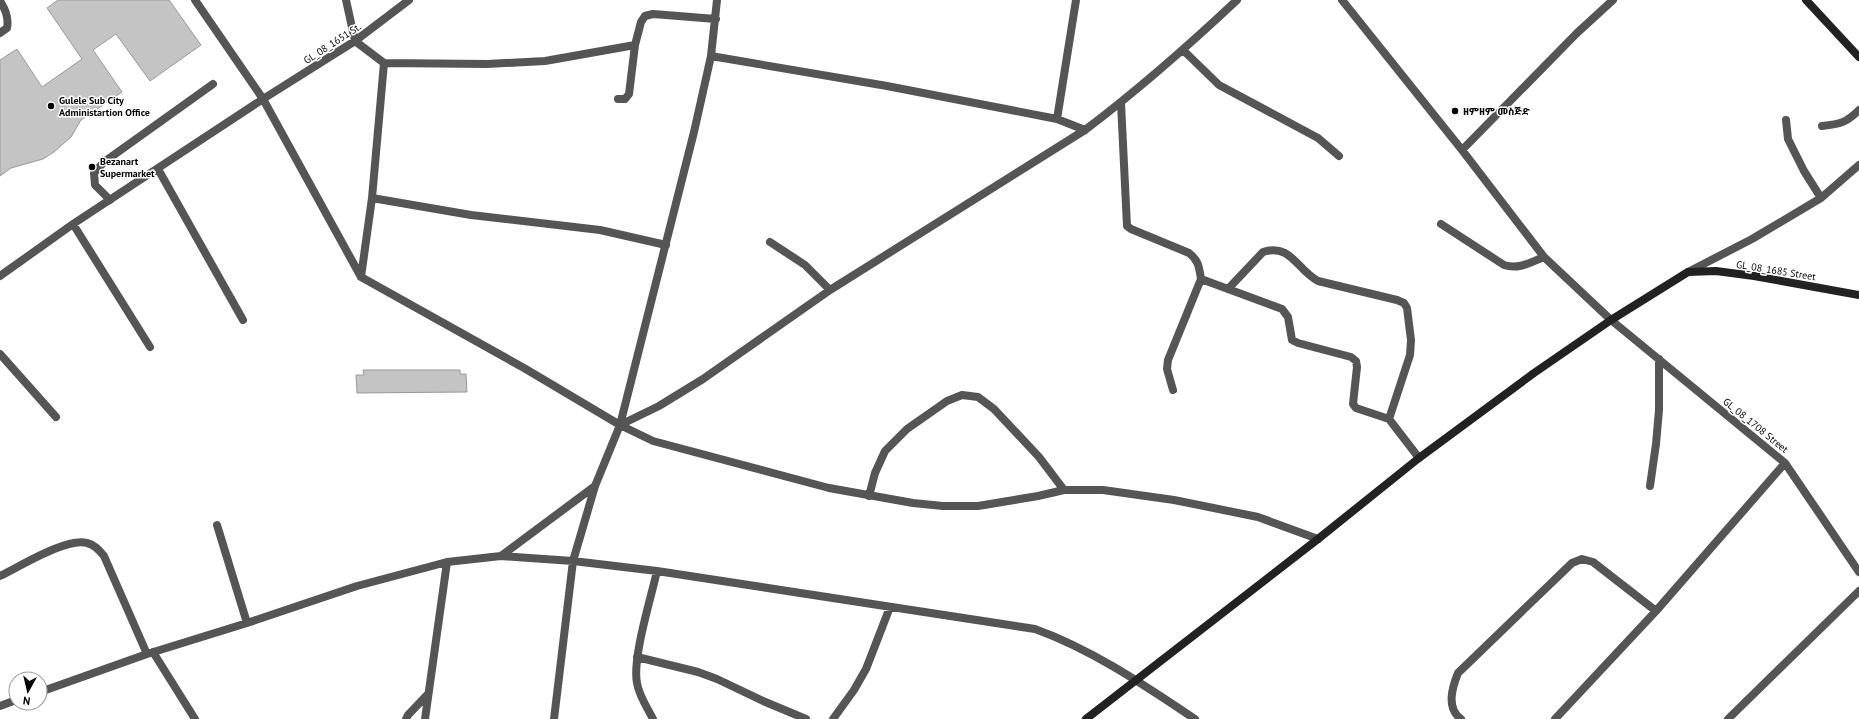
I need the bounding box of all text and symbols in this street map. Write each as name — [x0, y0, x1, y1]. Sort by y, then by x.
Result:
street label: GL_08_1651 St. — [301, 20, 363, 67]
place label: Gulele Sub City Administartion Office — [59, 94, 150, 119]
marker: Gulele Sub City Administartion Office — [46, 101, 56, 111]
place label: ዘምዘም መስጅድ — [1463, 105, 1530, 118]
marker: ዘምዘም መስጅድ — [1450, 106, 1460, 116]
place label: Bezanart Supermarket — [100, 155, 155, 180]
marker: Bezanart Supermarket — [87, 162, 97, 172]
street label: GL_08_1685 Street — [1735, 258, 1817, 283]
street label: GL_08_1708 Street — [1720, 395, 1791, 456]
north arrow — [8, 671, 48, 711]
text: N — [22, 693, 31, 708]

